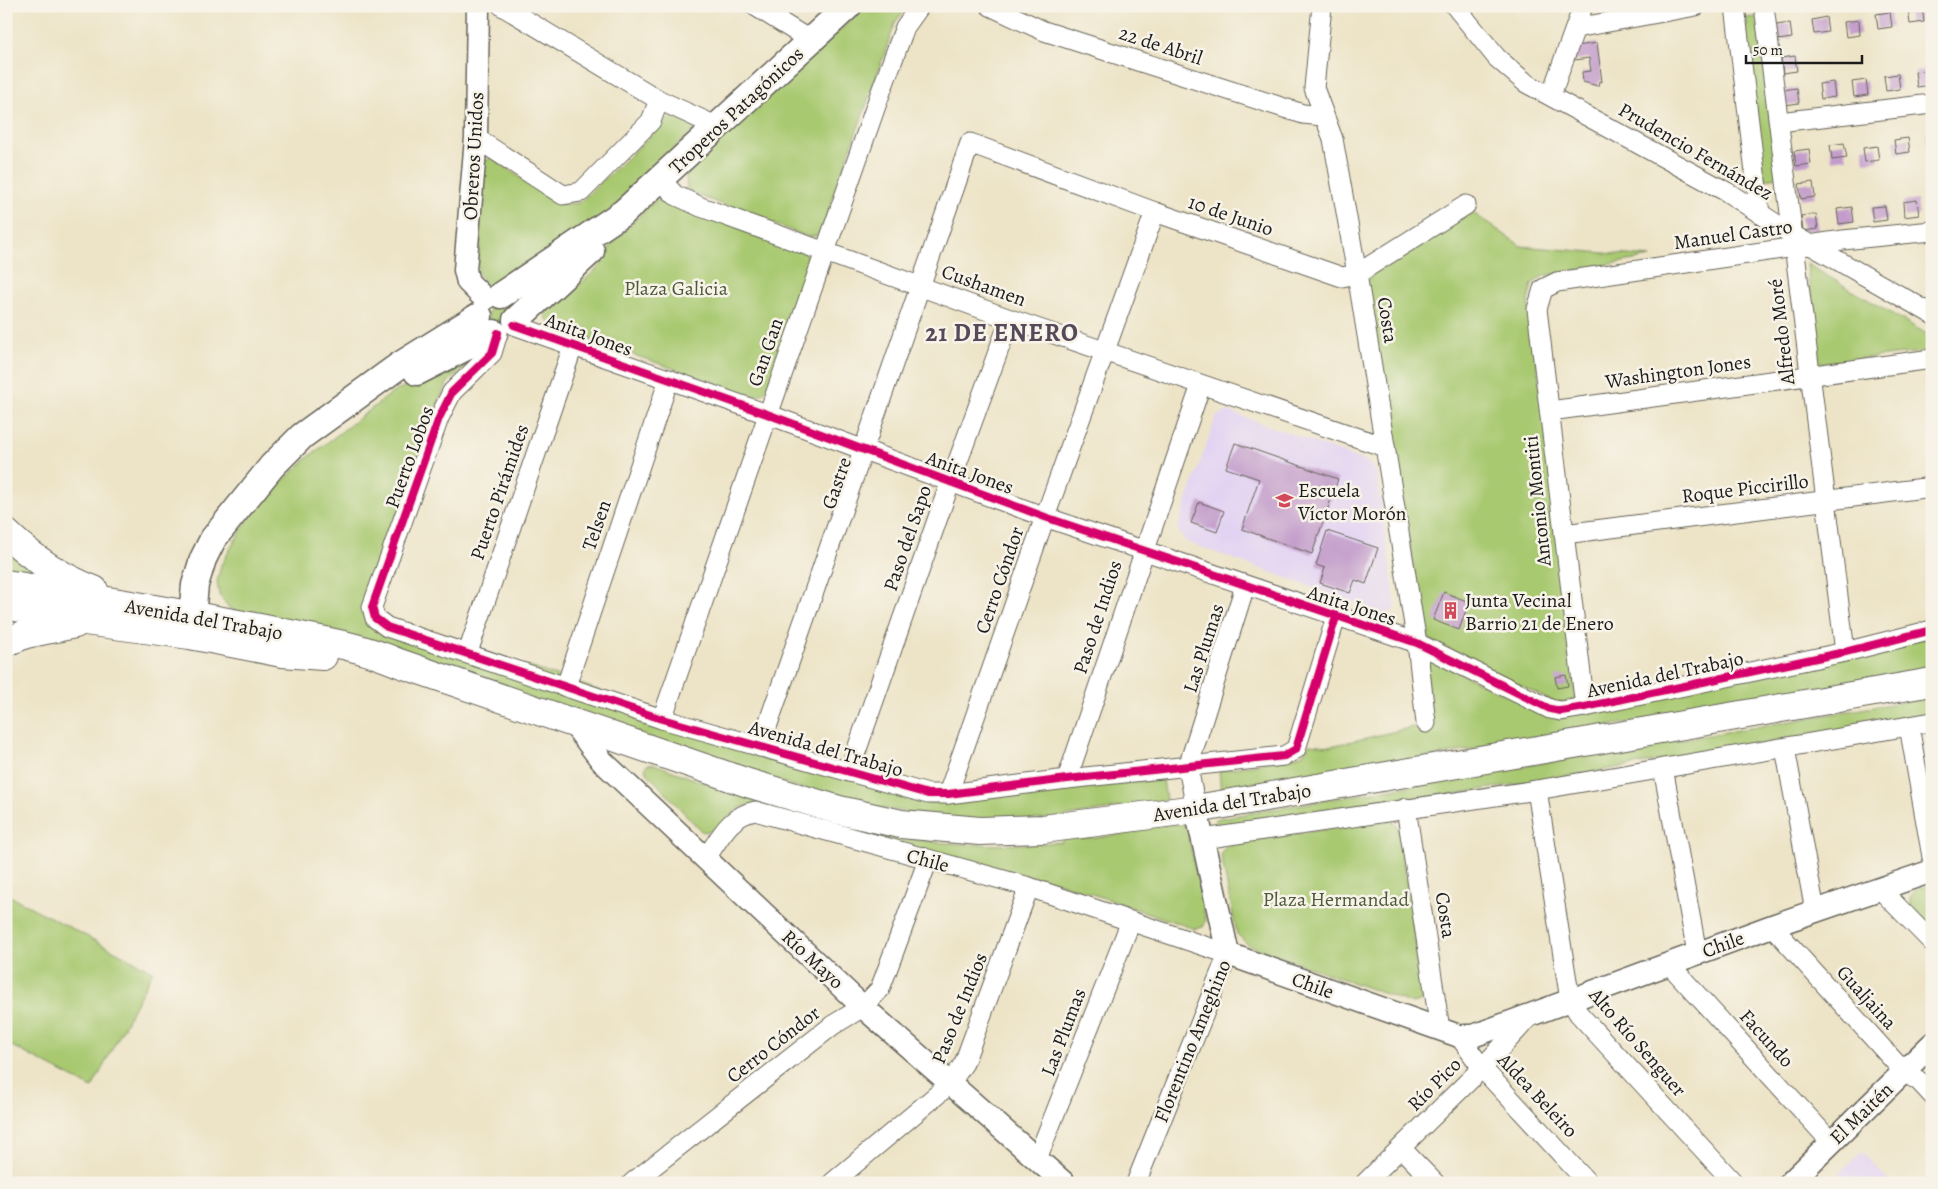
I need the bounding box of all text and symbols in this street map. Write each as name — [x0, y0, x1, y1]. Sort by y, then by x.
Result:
street label: 22 de Abril — [1116, 19, 1206, 72]
scale bar — [1746, 32, 1862, 64]
text: 50 m — [1753, 40, 1783, 60]
street label: Troperos Patagónicos — [663, 41, 810, 180]
street label: Obreros Unidos — [457, 91, 490, 221]
street label: Prudencio Fernández — [1614, 96, 1778, 207]
street label: 10 de Junio — [1185, 188, 1277, 243]
street label: Manuel Castro — [1672, 213, 1794, 256]
street label: Cushamen — [938, 258, 1030, 313]
park label: Plaza Galicia — [624, 275, 729, 302]
street label: Alfredo Moré — [1762, 277, 1802, 388]
street label: Costa — [1371, 295, 1405, 346]
street label: Anita Jones — [540, 306, 636, 363]
street label: Gan Gan — [741, 314, 790, 390]
district label: 21 DE ENERO — [925, 316, 1079, 350]
street label: Washington Jones — [1602, 348, 1753, 395]
street label: Puerto Lobos — [378, 402, 440, 512]
street label: Puerto Pirámides — [464, 421, 535, 564]
street label: Antonio Montiti — [1517, 434, 1558, 569]
street label: Anita Jones — [921, 444, 1017, 501]
street label: Gastre — [815, 453, 858, 513]
street label: Roque Piccirillo — [1680, 467, 1810, 510]
place label: Escuela Víctor Morón — [1297, 477, 1407, 527]
street label: Paso del Sapo — [877, 482, 938, 595]
school or university icon: Escuela Víctor Morón — [1274, 491, 1294, 511]
street label: Telsen — [575, 496, 618, 554]
street label: Cerro Cóndor — [969, 523, 1030, 637]
street label: Paso de Indios — [1066, 557, 1129, 677]
street label: Anita Jones — [1303, 578, 1399, 632]
place label: Junta Vecinal Barrio 21 de Enero — [1465, 587, 1614, 637]
street label: Avenida del Trabajo — [122, 592, 285, 647]
street label: Las Plumas — [1176, 600, 1231, 696]
building icon: Junta Vecinal Barrio 21 de Enero — [1441, 601, 1461, 621]
street label: Avenida del Trabajo — [1583, 645, 1746, 704]
street label: Avenida del Trabajo — [745, 713, 906, 783]
street label: Avenida del Trabajo — [1150, 777, 1313, 828]
street label: Chile — [904, 842, 952, 879]
park label: Plaza Hermandad — [1263, 886, 1410, 913]
street label: Costa — [1429, 890, 1463, 941]
street label: Río Mayo — [776, 924, 850, 995]
street label: Chile — [1698, 924, 1748, 964]
street label: Paso de Indios — [925, 948, 994, 1068]
street label: Florentino Ameghino — [1147, 956, 1237, 1127]
street label: Gualjaina — [1830, 959, 1903, 1036]
street label: Chile — [1288, 965, 1338, 1005]
street label: Alto Río Senguer — [1582, 981, 1693, 1103]
street label: Las Plumas — [1034, 984, 1093, 1080]
street label: Cerro Cóndor — [721, 999, 826, 1089]
street label: Facundo — [1733, 1003, 1800, 1073]
street label: Aldea Beleiro — [1491, 1046, 1584, 1144]
street label: Río Pico — [1401, 1051, 1467, 1117]
street label: El Maitén — [1824, 1076, 1899, 1150]

